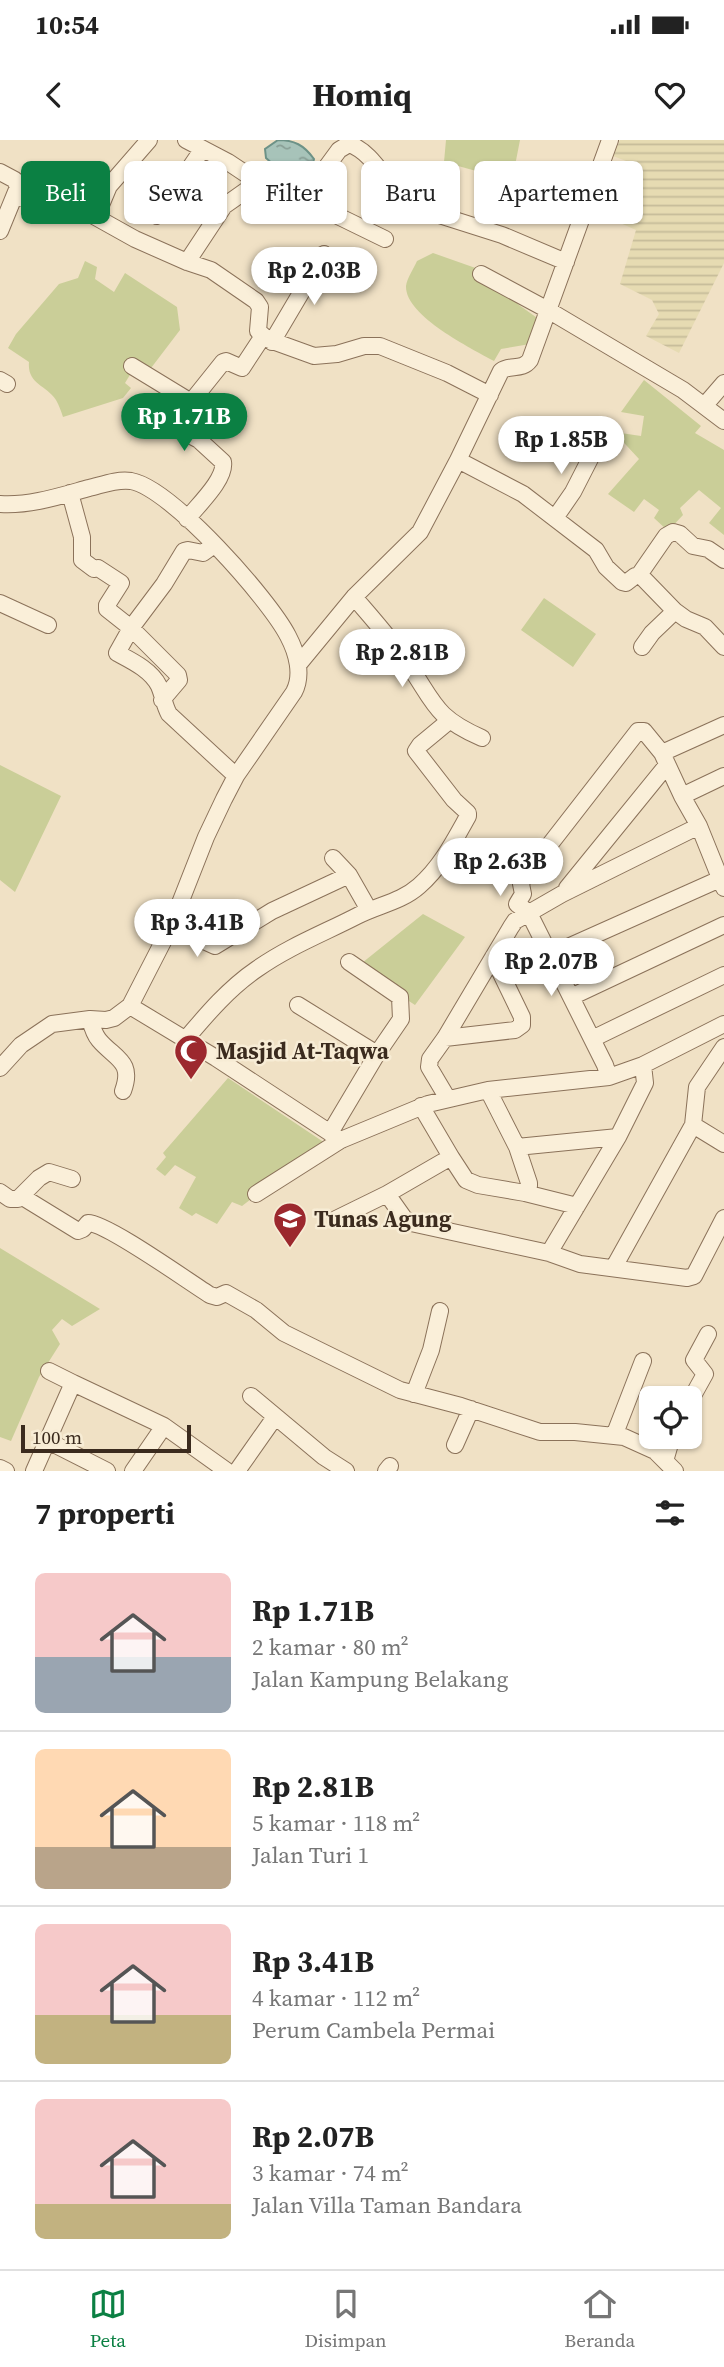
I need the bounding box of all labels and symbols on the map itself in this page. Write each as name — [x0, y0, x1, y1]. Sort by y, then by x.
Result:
pin: Rp 2.03B — [242, 248, 386, 307]
pin: Rp 1.71B — [112, 394, 256, 453]
pin: Rp 1.85B — [489, 416, 633, 476]
pin: Rp 2.81B — [330, 630, 474, 689]
pin: Rp 2.63B — [428, 838, 572, 898]
pin: Rp 3.41B — [125, 900, 269, 959]
pin: Rp 2.07B — [479, 938, 623, 998]
mosque icon: Masjid At-Taqwa — [172, 1032, 210, 1081]
place label: Masjid At-Taqwa — [216, 1035, 390, 1067]
school or university icon: Tunas Agung — [271, 1200, 309, 1249]
place label: Tunas Agung — [314, 1203, 452, 1235]
scale bar — [21, 1422, 191, 1454]

